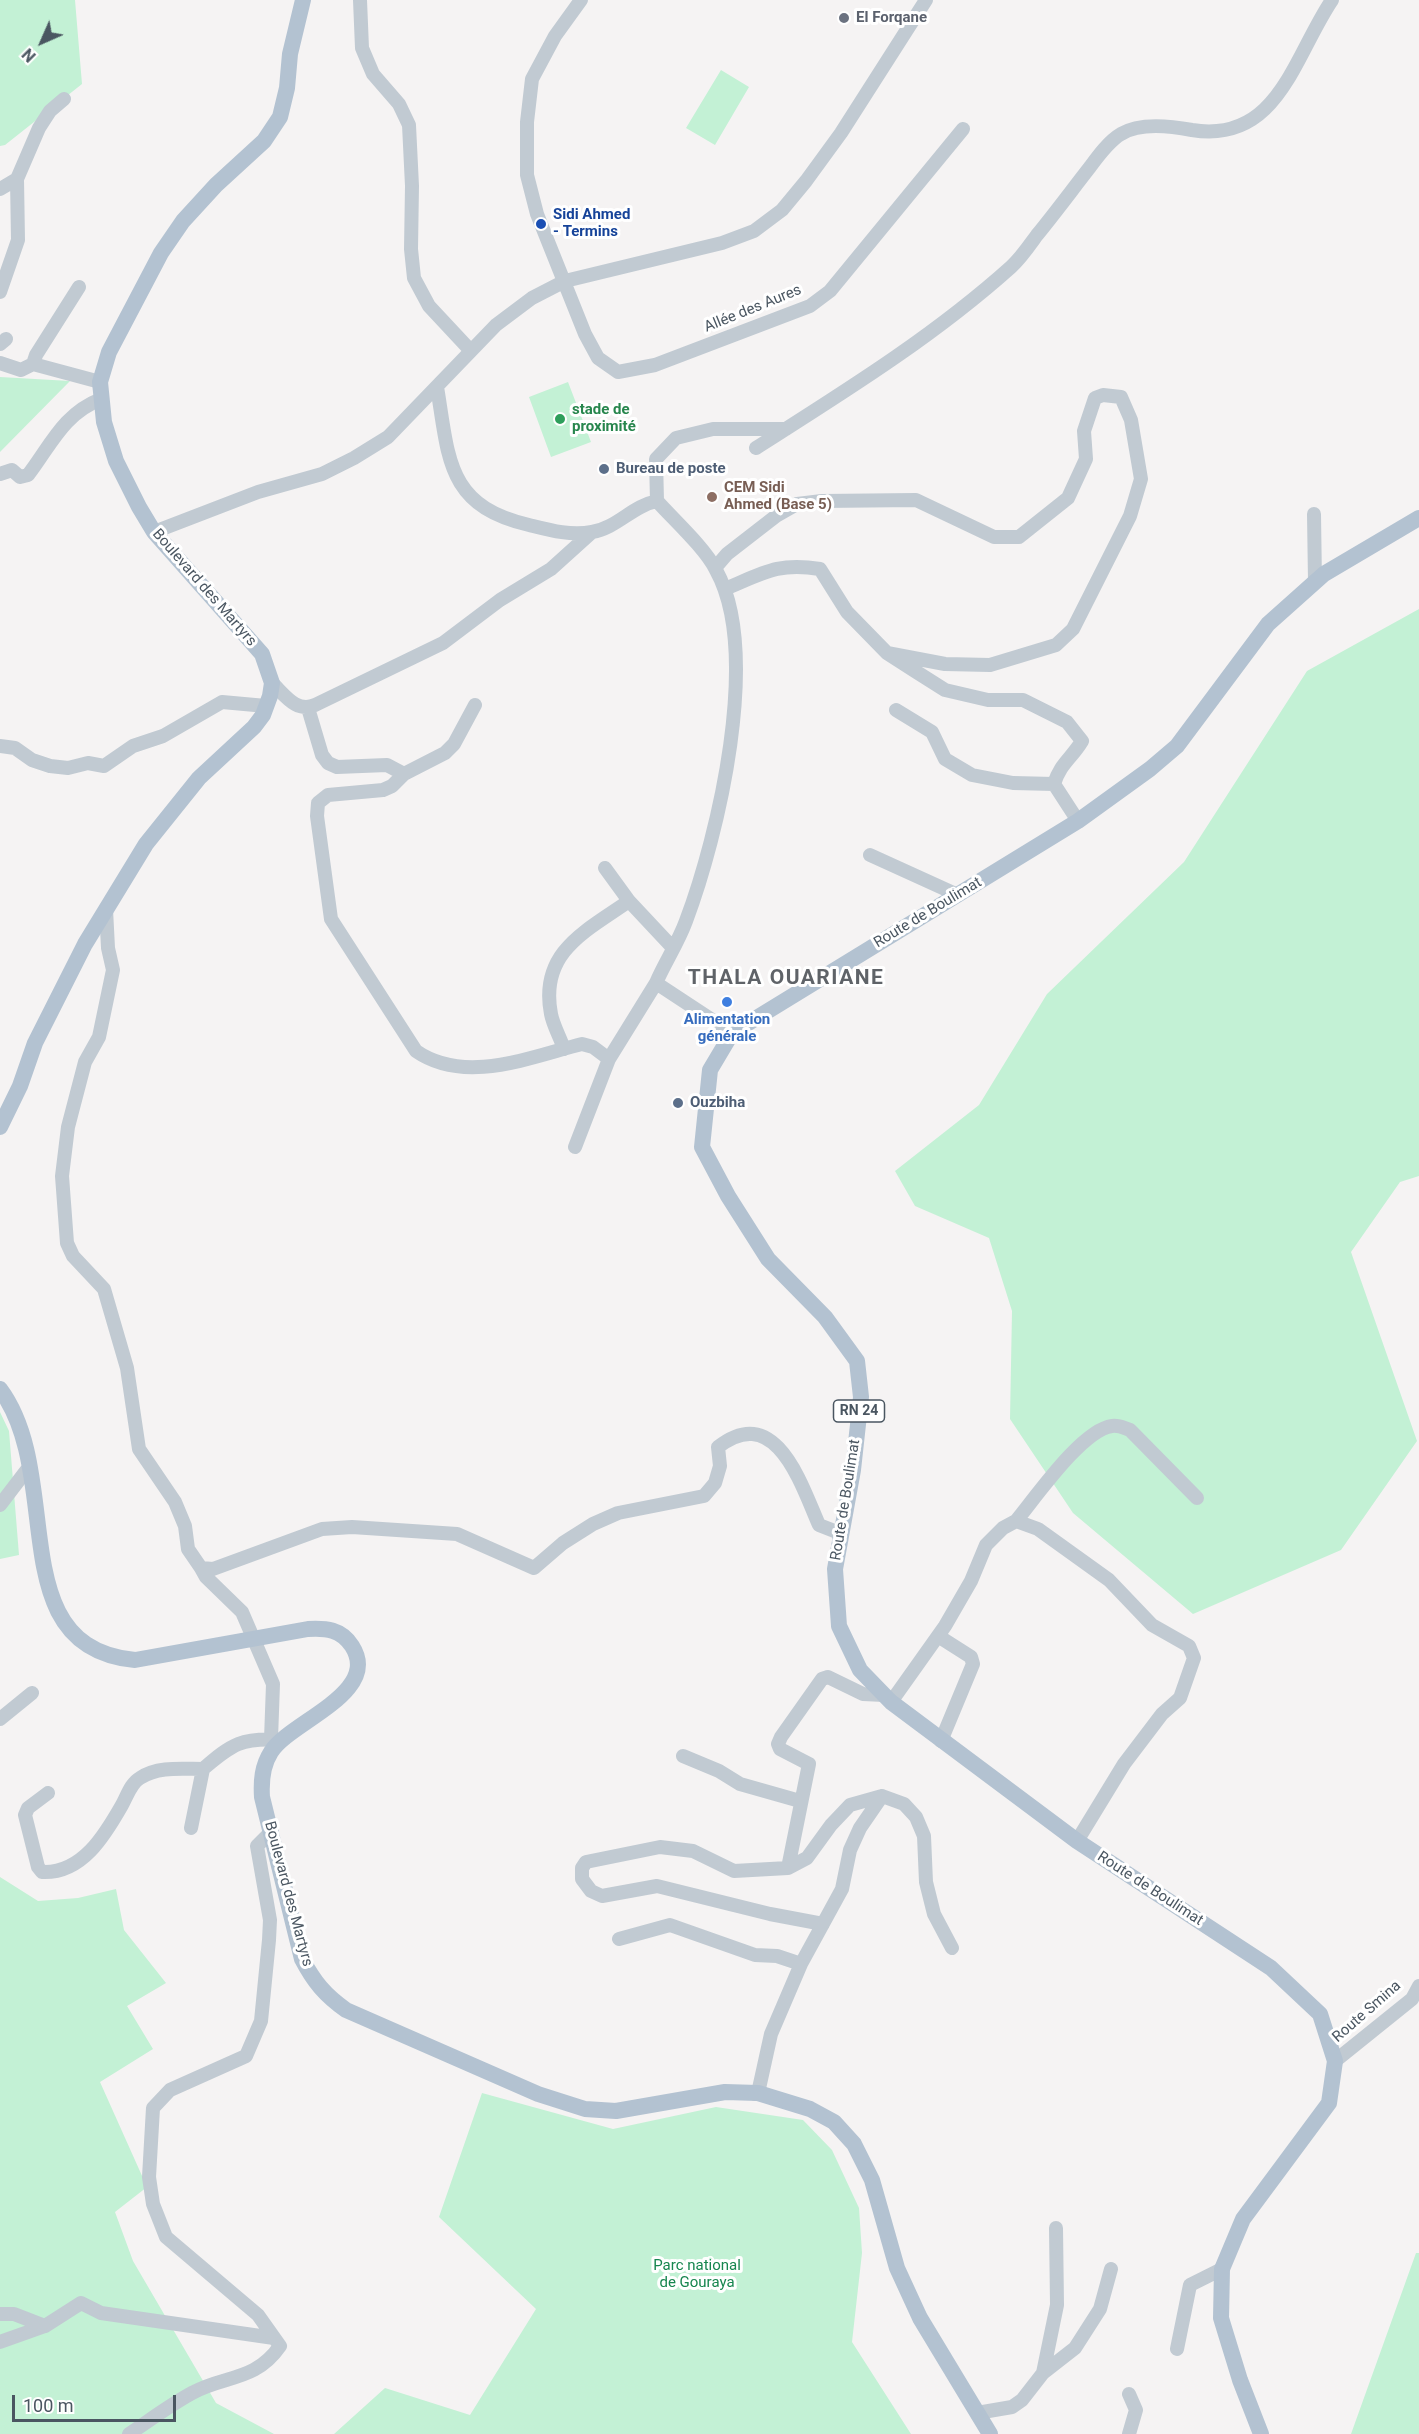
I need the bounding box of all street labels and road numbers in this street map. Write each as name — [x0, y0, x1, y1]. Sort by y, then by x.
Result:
street label: Allée des Aures — [702, 281, 804, 337]
street label: Boulevard des Martyrs — [148, 526, 260, 650]
street label: Route de Boulimat — [871, 874, 985, 952]
road number: RN 24 — [834, 1400, 884, 1422]
street label: Route de Boulimat — [828, 1438, 864, 1562]
street label: Boulevard des Martyrs — [260, 1819, 316, 1969]
street label: Route de Boulimat — [1094, 1848, 1206, 1930]
street label: Route Smina — [1329, 1977, 1405, 2047]

